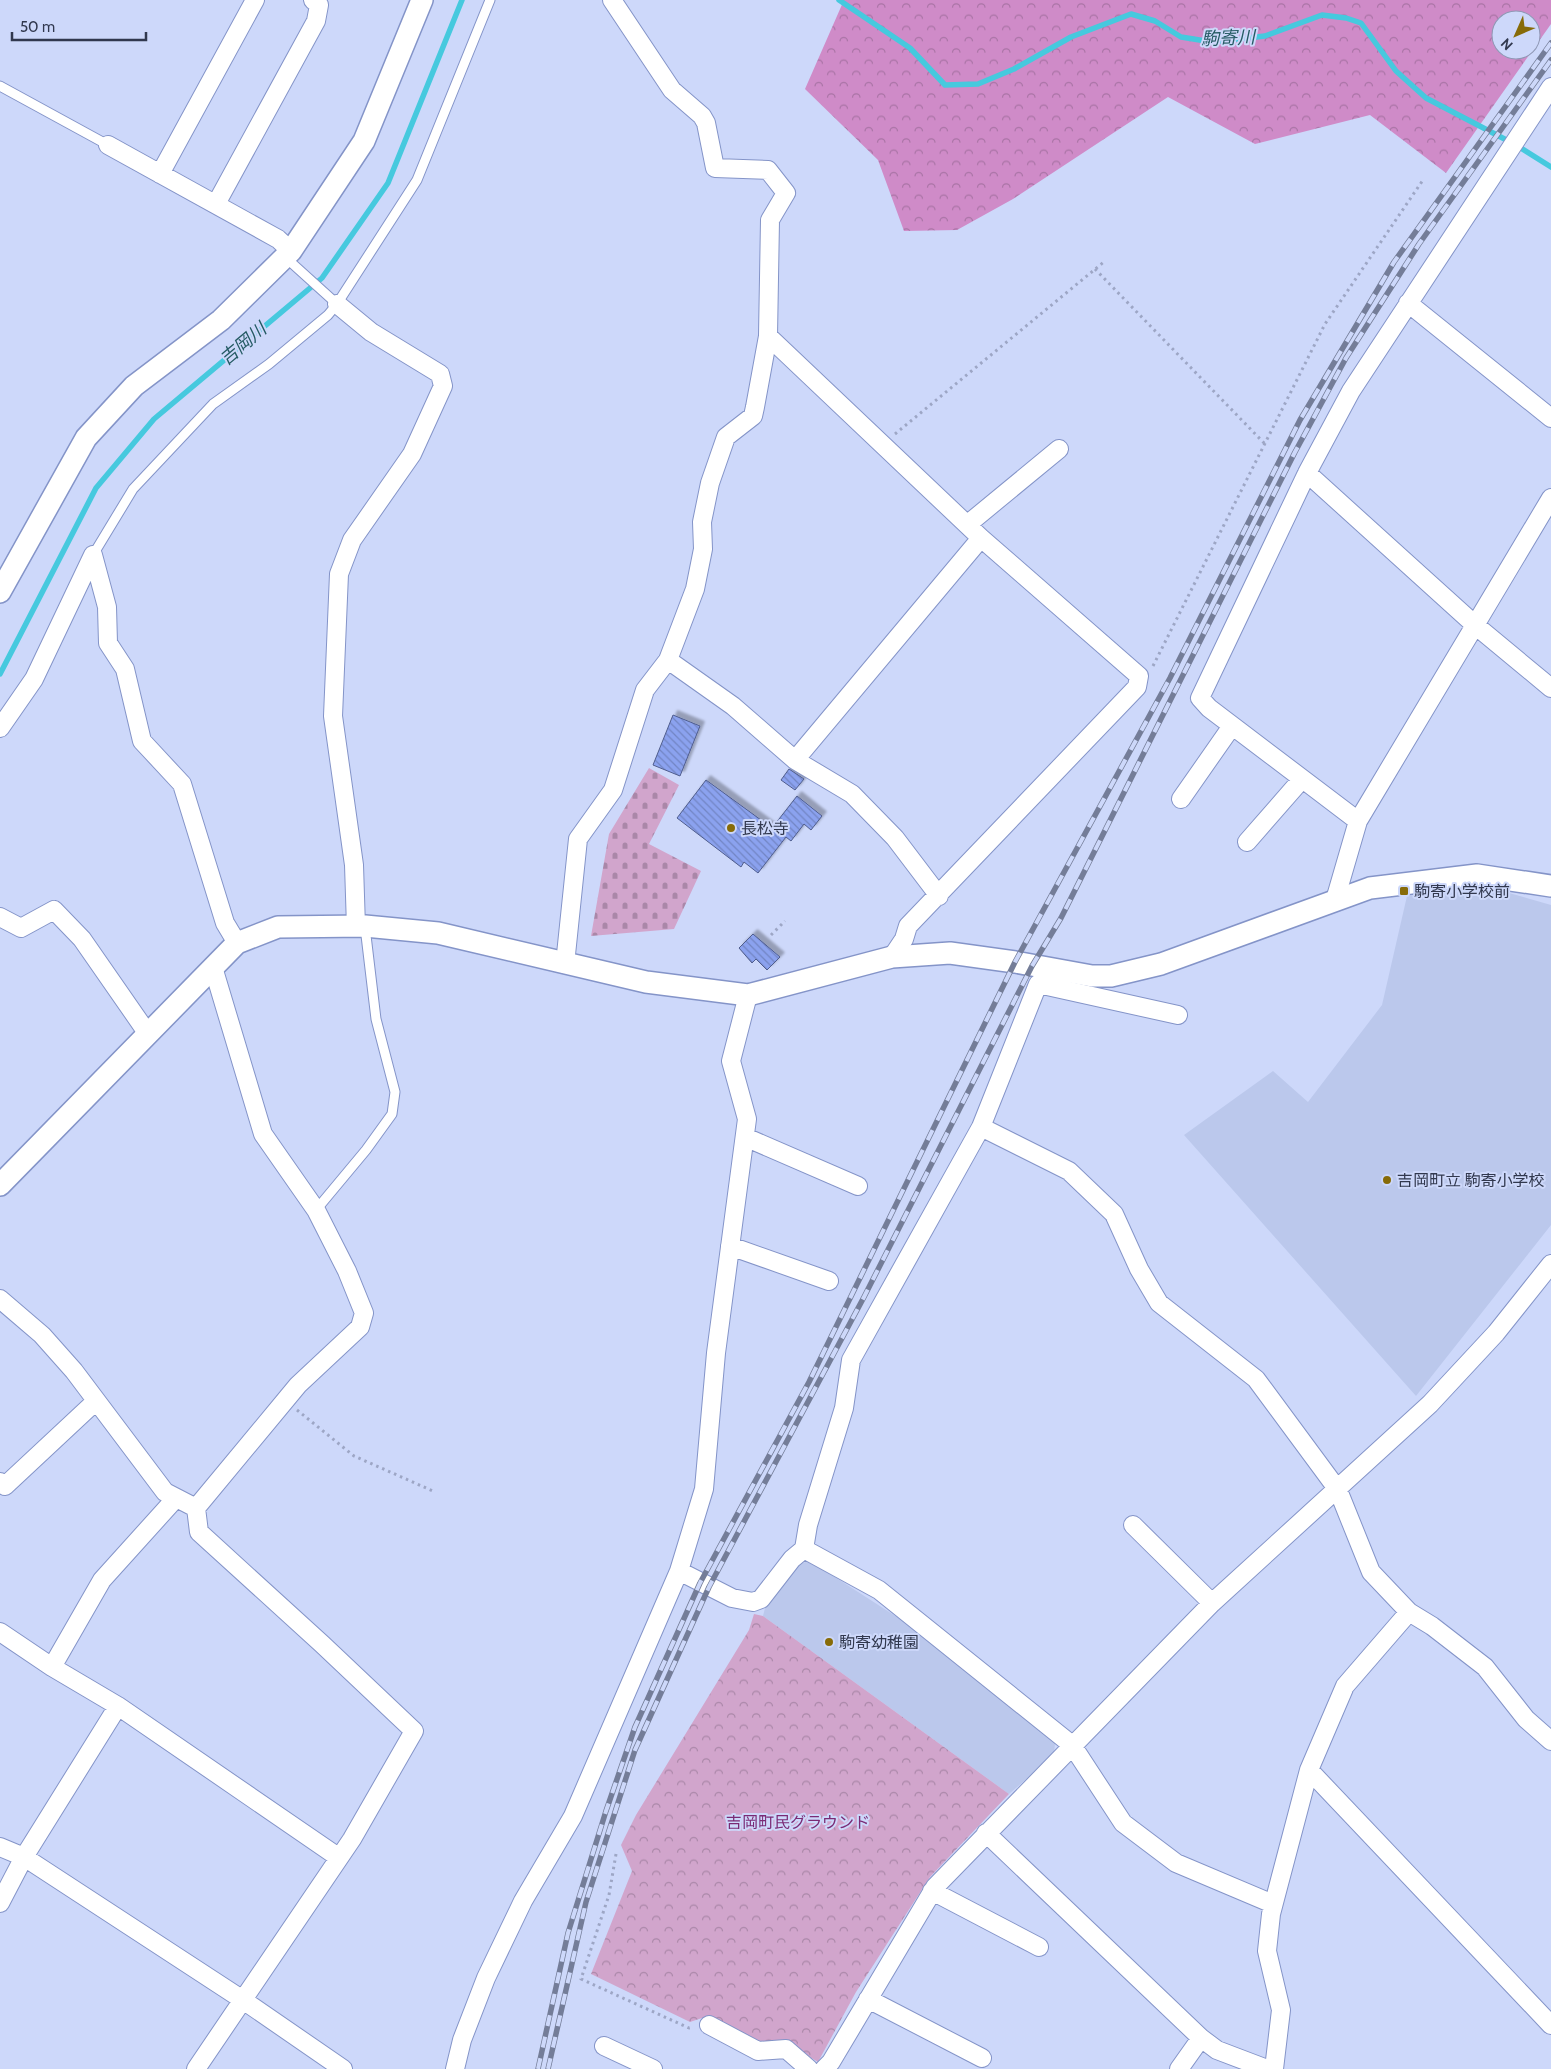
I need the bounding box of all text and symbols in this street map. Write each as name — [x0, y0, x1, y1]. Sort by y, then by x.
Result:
scale bar — [12, 10, 146, 42]
north arrow — [1491, 10, 1541, 60]
text: 50 m — [20, 18, 55, 36]
water label: 駒寄川 — [1201, 26, 1257, 50]
text: N — [1497, 34, 1517, 54]
water label: 吉岡川 — [215, 317, 272, 370]
place label: 長松寺 — [741, 819, 789, 838]
marker: 長松寺 — [725, 822, 737, 834]
place label: 駒寄小学校前 — [1414, 882, 1510, 901]
marker: 駒寄小学校前 — [1398, 885, 1410, 897]
place label: 吉岡町立 駒寄小学校 — [1397, 1171, 1545, 1190]
marker: 吉岡町立 駒寄小学校 — [1381, 1174, 1393, 1186]
place label: 駒寄幼稚園 — [839, 1633, 919, 1652]
marker: 駒寄幼稚園 — [823, 1636, 835, 1648]
park label: 吉岡町民グラウンド — [726, 1813, 870, 1832]

